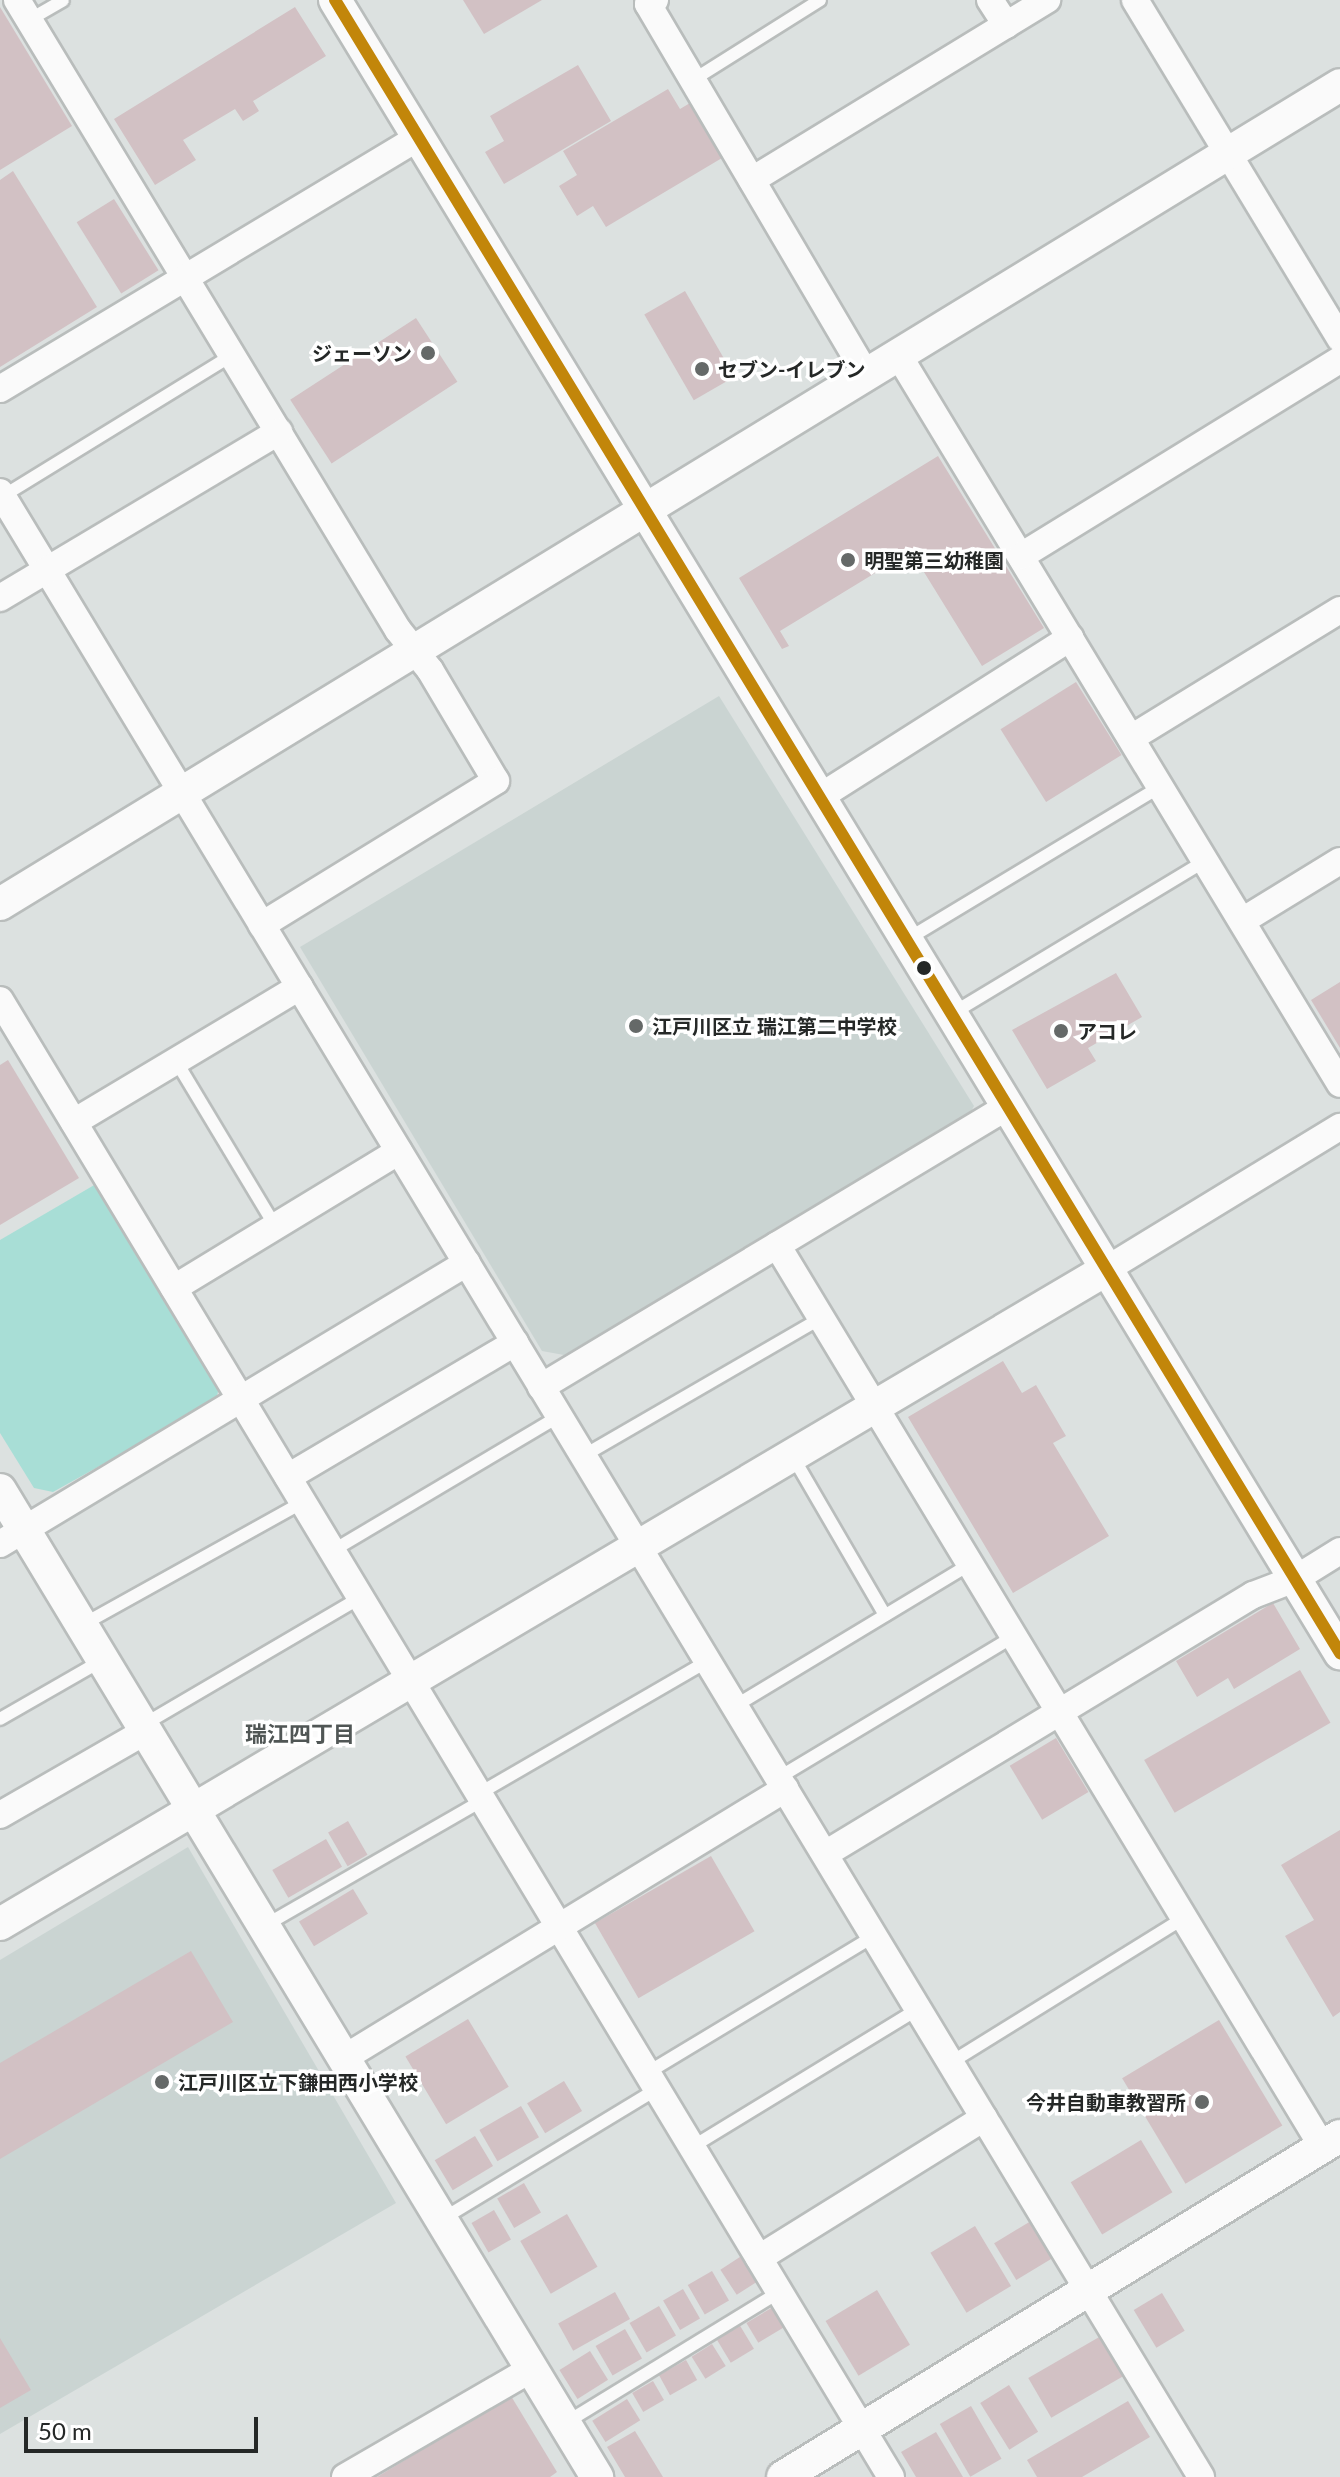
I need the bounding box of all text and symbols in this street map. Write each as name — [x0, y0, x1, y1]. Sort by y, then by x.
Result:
place label: ジェーソン — [312, 341, 412, 365]
marker: ジェーソン — [419, 344, 437, 362]
place label: セブン-イレブン — [718, 357, 865, 381]
marker: セブン-イレブン — [693, 360, 711, 378]
place label: 明聖第三幼稚園 — [864, 548, 1004, 572]
marker: 明聖第三幼稚園 — [839, 551, 857, 569]
unlabelled marker — [916, 960, 932, 976]
place label: 江戸川区立 瑞江第二中学校 — [652, 1014, 897, 1038]
marker: 江戸川区立 瑞江第二中学校 — [627, 1017, 645, 1035]
place label: アコレ — [1077, 1019, 1137, 1043]
marker: アコレ — [1052, 1022, 1070, 1040]
district label: 瑞江四丁目 — [245, 1721, 355, 1747]
place label: 江戸川区立下鎌田西小学校 — [178, 2070, 418, 2094]
marker: 江戸川区立下鎌田西小学校 — [153, 2073, 171, 2091]
place label: 今井自動車教習所 — [1026, 2090, 1186, 2114]
marker: 今井自動車教習所 — [1193, 2093, 1211, 2111]
scale bar — [28, 2401, 262, 2451]
text: 50 m — [38, 2416, 92, 2445]

